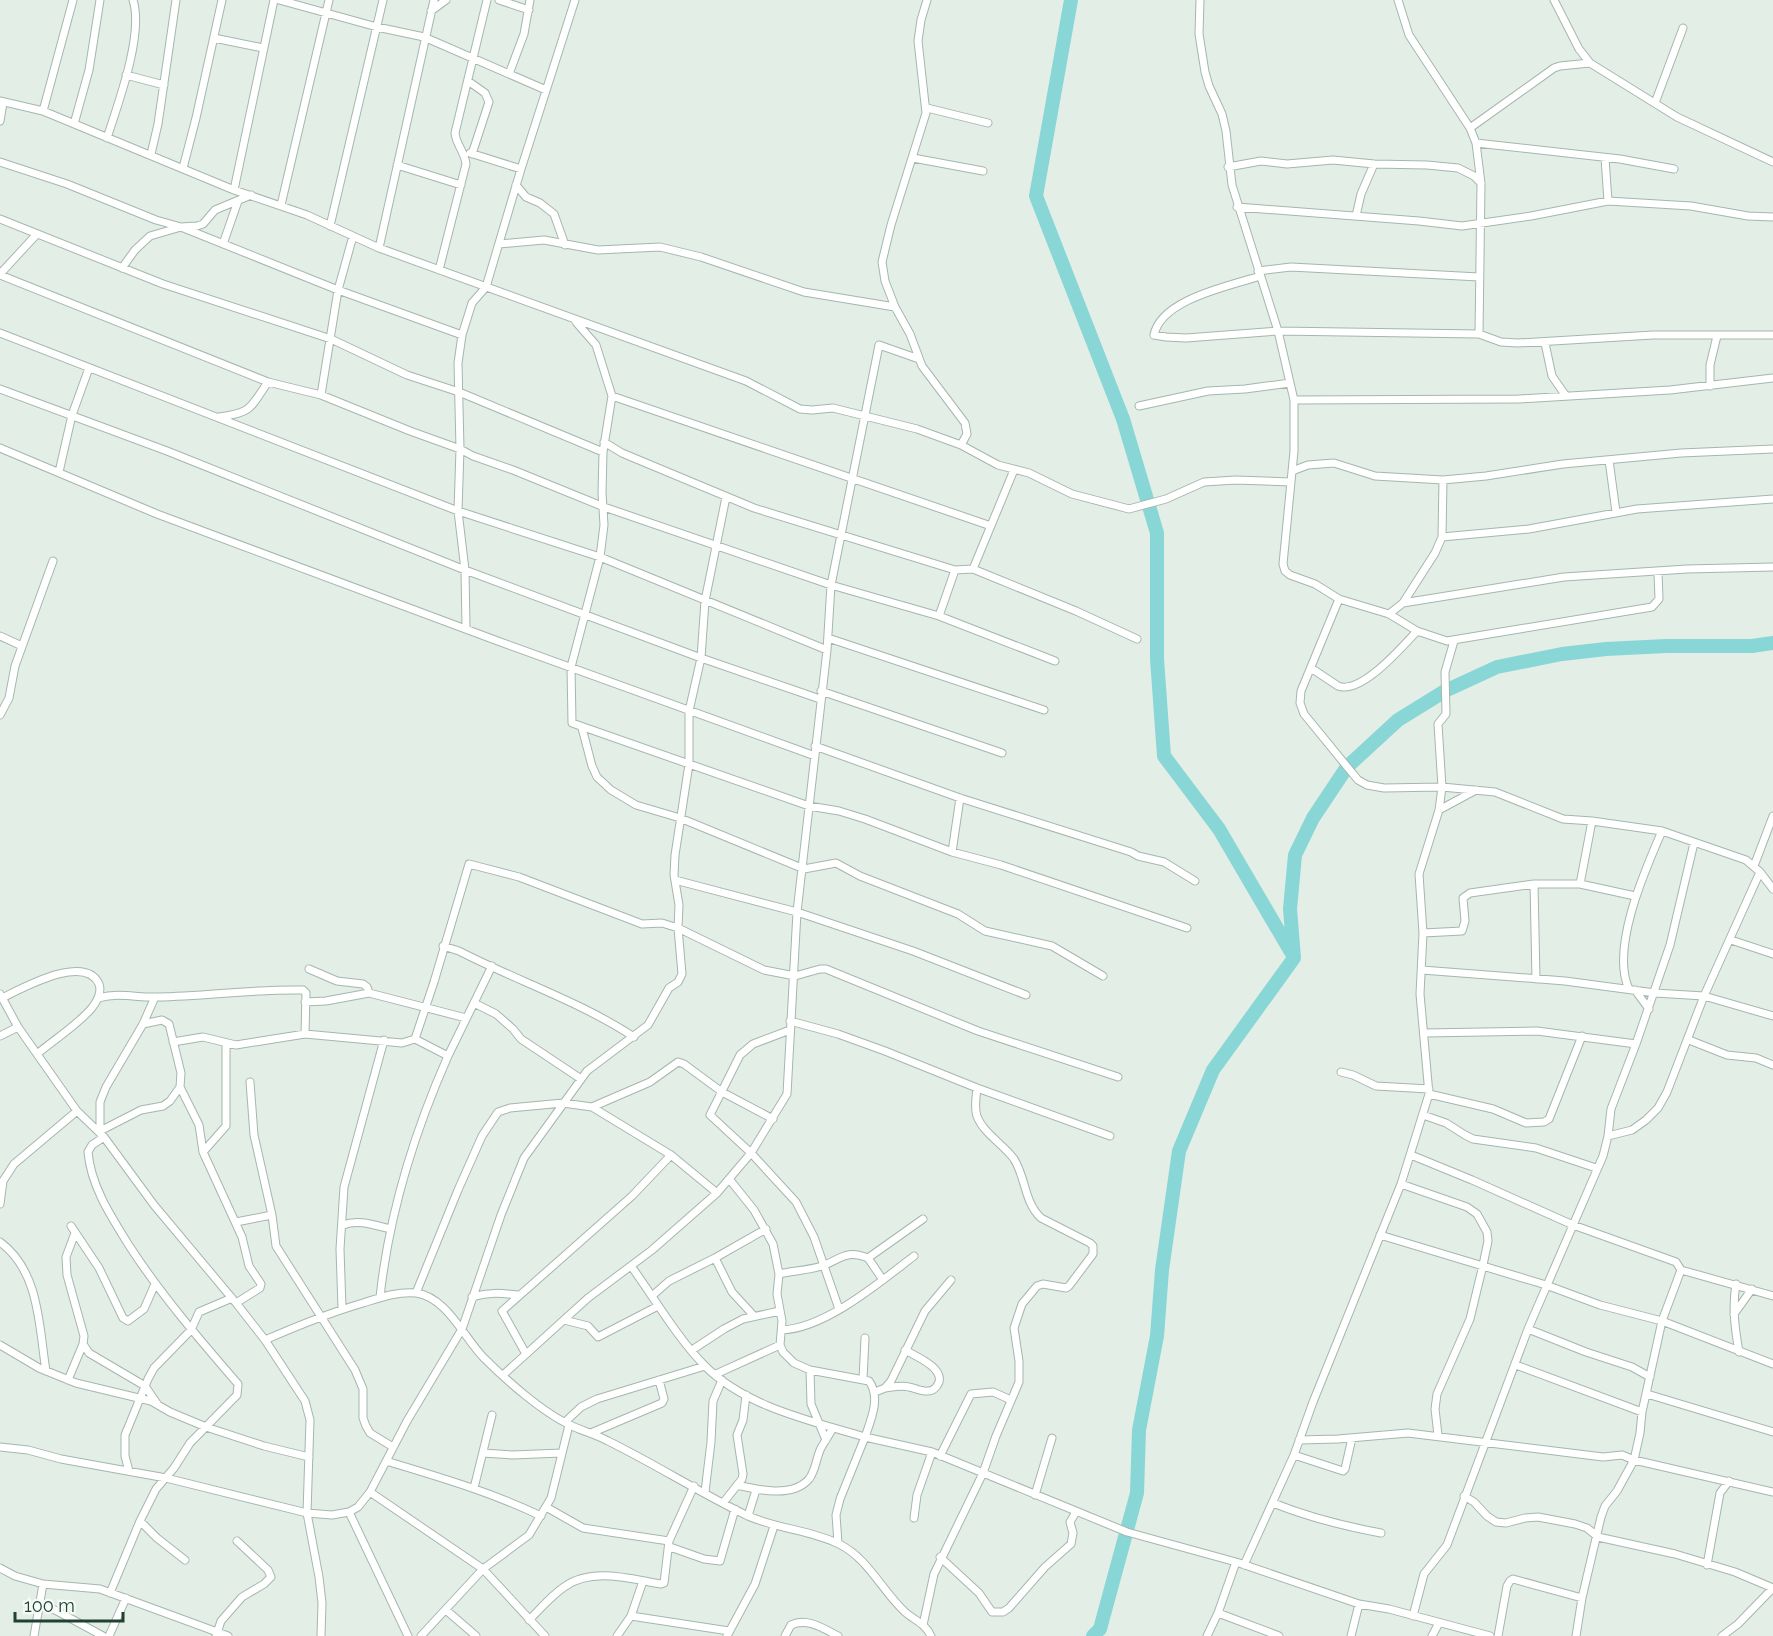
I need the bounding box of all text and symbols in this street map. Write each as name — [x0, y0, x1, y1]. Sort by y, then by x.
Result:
scale bar — [15, 1585, 123, 1623]
text: 100 m — [24, 1595, 75, 1616]

